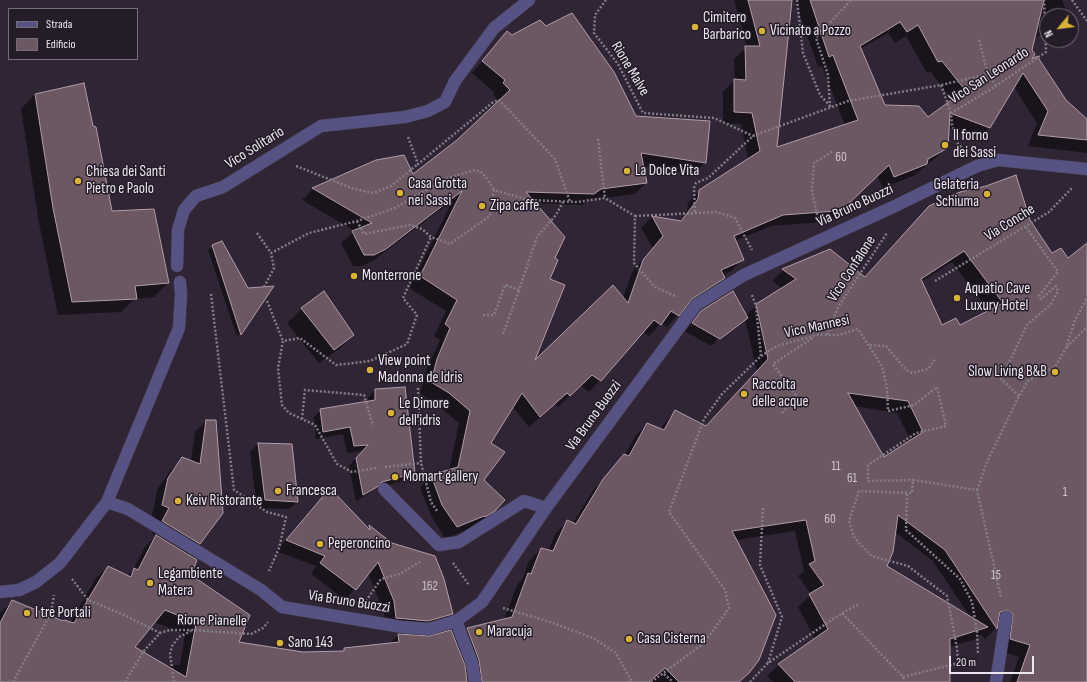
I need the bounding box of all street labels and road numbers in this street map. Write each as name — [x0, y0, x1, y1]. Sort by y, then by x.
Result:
street label: Rione Malve — [607, 39, 653, 99]
street label: Vico San Leonardo — [946, 44, 1032, 108]
street label: Vico Solitario — [222, 123, 288, 173]
street label: Via Bruno Buozzi — [814, 180, 896, 232]
street label: Via Conche — [982, 201, 1038, 245]
street label: Vico Confalone — [824, 233, 880, 305]
street label: Vico Mannesi — [783, 311, 851, 343]
street label: Via Bruno Buozzi — [562, 377, 626, 455]
street label: Via Bruno Buozzi — [307, 587, 391, 617]
street label: Rione Pianelle — [177, 611, 247, 631]

